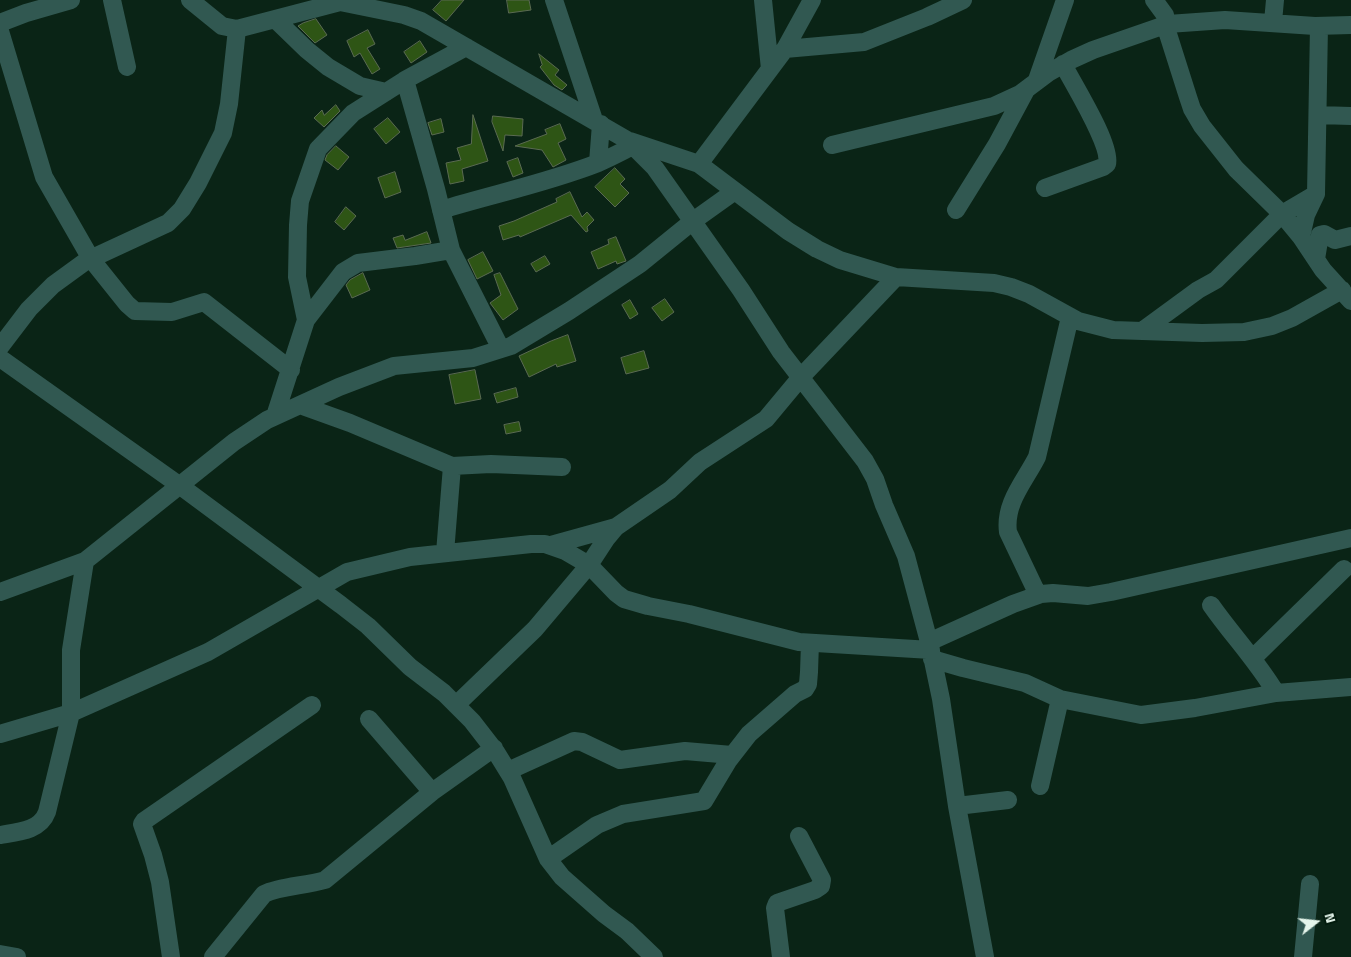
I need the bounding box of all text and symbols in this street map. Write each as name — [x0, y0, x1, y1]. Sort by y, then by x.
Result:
north arrow — [1291, 897, 1341, 947]
text: N — [1319, 910, 1342, 925]

